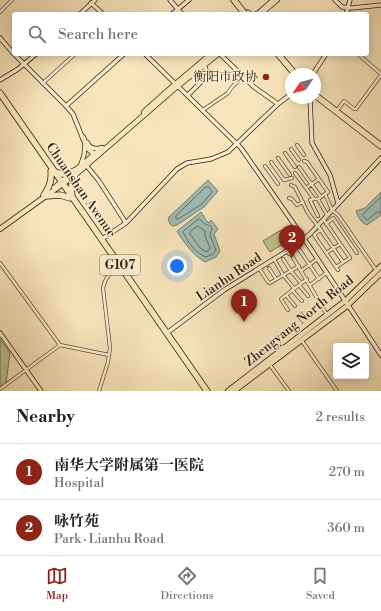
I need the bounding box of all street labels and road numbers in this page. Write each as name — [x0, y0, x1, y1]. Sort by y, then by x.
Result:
street label: Chuanshan Avenue — [42, 140, 120, 241]
street label: Lianhu Road — [193, 249, 265, 305]
road number: G107 — [100, 255, 140, 275]
street label: Zhengyang North Road — [241, 272, 357, 370]

